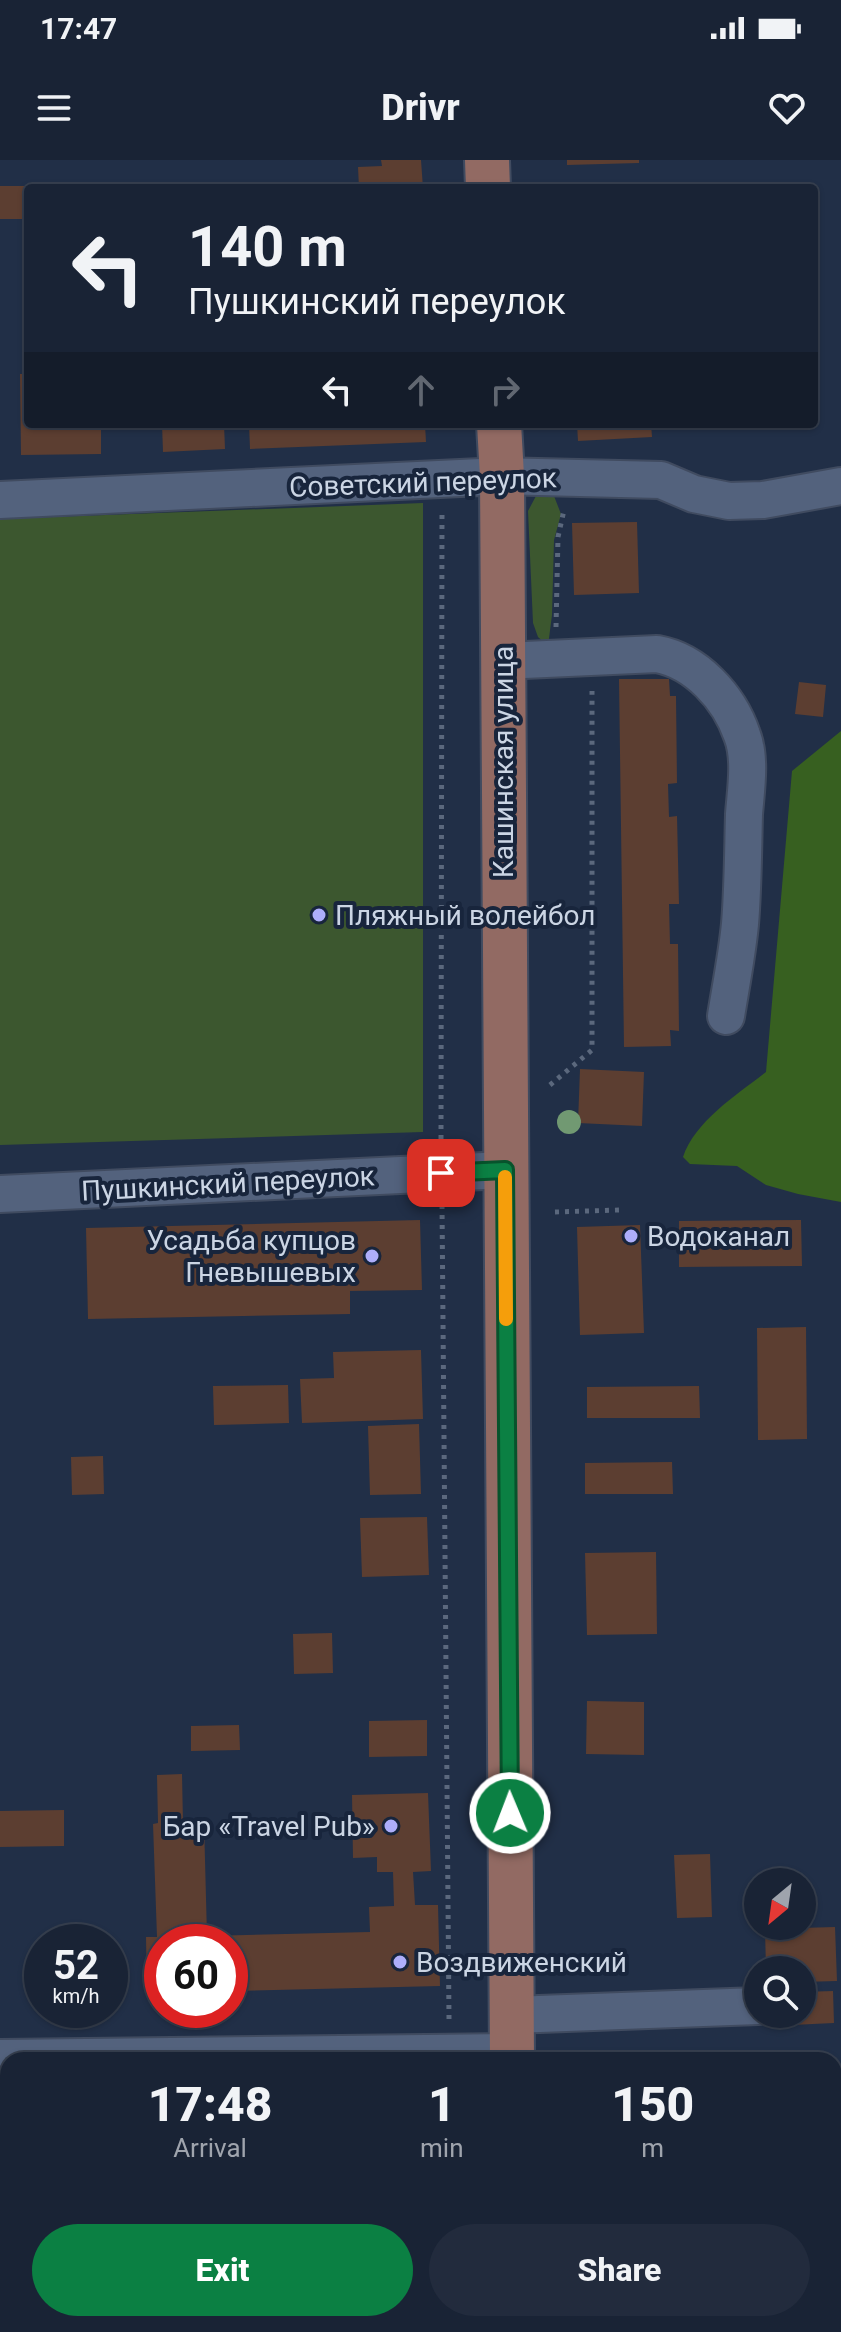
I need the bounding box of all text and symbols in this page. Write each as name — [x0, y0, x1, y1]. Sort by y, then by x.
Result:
text: 17:47 — [40, 11, 117, 46]
icon: menu — [32, 86, 76, 130]
icon: heart — [765, 86, 809, 130]
text: Drivr — [381, 87, 460, 129]
text: 140 m — [188, 214, 347, 280]
icon: left — [56, 216, 160, 320]
text: Пушкинский переулок — [188, 281, 566, 323]
icon: left — [315, 368, 359, 412]
icon: ahead — [399, 368, 443, 412]
icon: right — [483, 368, 527, 412]
street label: Советский переулок — [289, 461, 557, 504]
street label: Кашинская улица — [487, 646, 520, 878]
place label: Пляжный волейбол — [335, 899, 595, 932]
marker: Пляжный волейбол — [310, 906, 328, 924]
pin — [407, 1139, 475, 1207]
icon: arrive — [419, 1151, 463, 1195]
street label: Пушкинский переулок — [80, 1159, 376, 1208]
place label: Водоканал — [647, 1220, 790, 1253]
place label: Усадьба купцов Гневышевых — [147, 1224, 356, 1289]
marker: Водоканал — [622, 1227, 640, 1245]
marker: Усадьба купцов Гневышевых — [363, 1247, 381, 1265]
position arrow — [468, 1771, 552, 1855]
place label: Бар «Travel Pub» — [163, 1810, 375, 1843]
marker: Бар «Travel Pub» — [382, 1817, 400, 1835]
north arrow — [744, 1868, 816, 1940]
map controls — [744, 1868, 816, 2028]
speed limit sign: 60 — [144, 1924, 248, 2028]
text: 52 — [53, 1942, 99, 1989]
place label: Воздвиженский — [416, 1946, 627, 1979]
marker: Воздвиженский — [391, 1953, 409, 1971]
button: search — [744, 1956, 816, 2028]
text: km/h — [53, 1984, 99, 2008]
text: 17:48 — [148, 2076, 272, 2133]
text: 1 — [428, 2076, 456, 2133]
text: 150 — [611, 2076, 694, 2133]
text: Arrival — [173, 2133, 247, 2163]
text: min — [420, 2133, 464, 2163]
text: m — [641, 2133, 664, 2163]
button: Exit — [32, 2224, 413, 2316]
button: Share — [429, 2224, 810, 2316]

